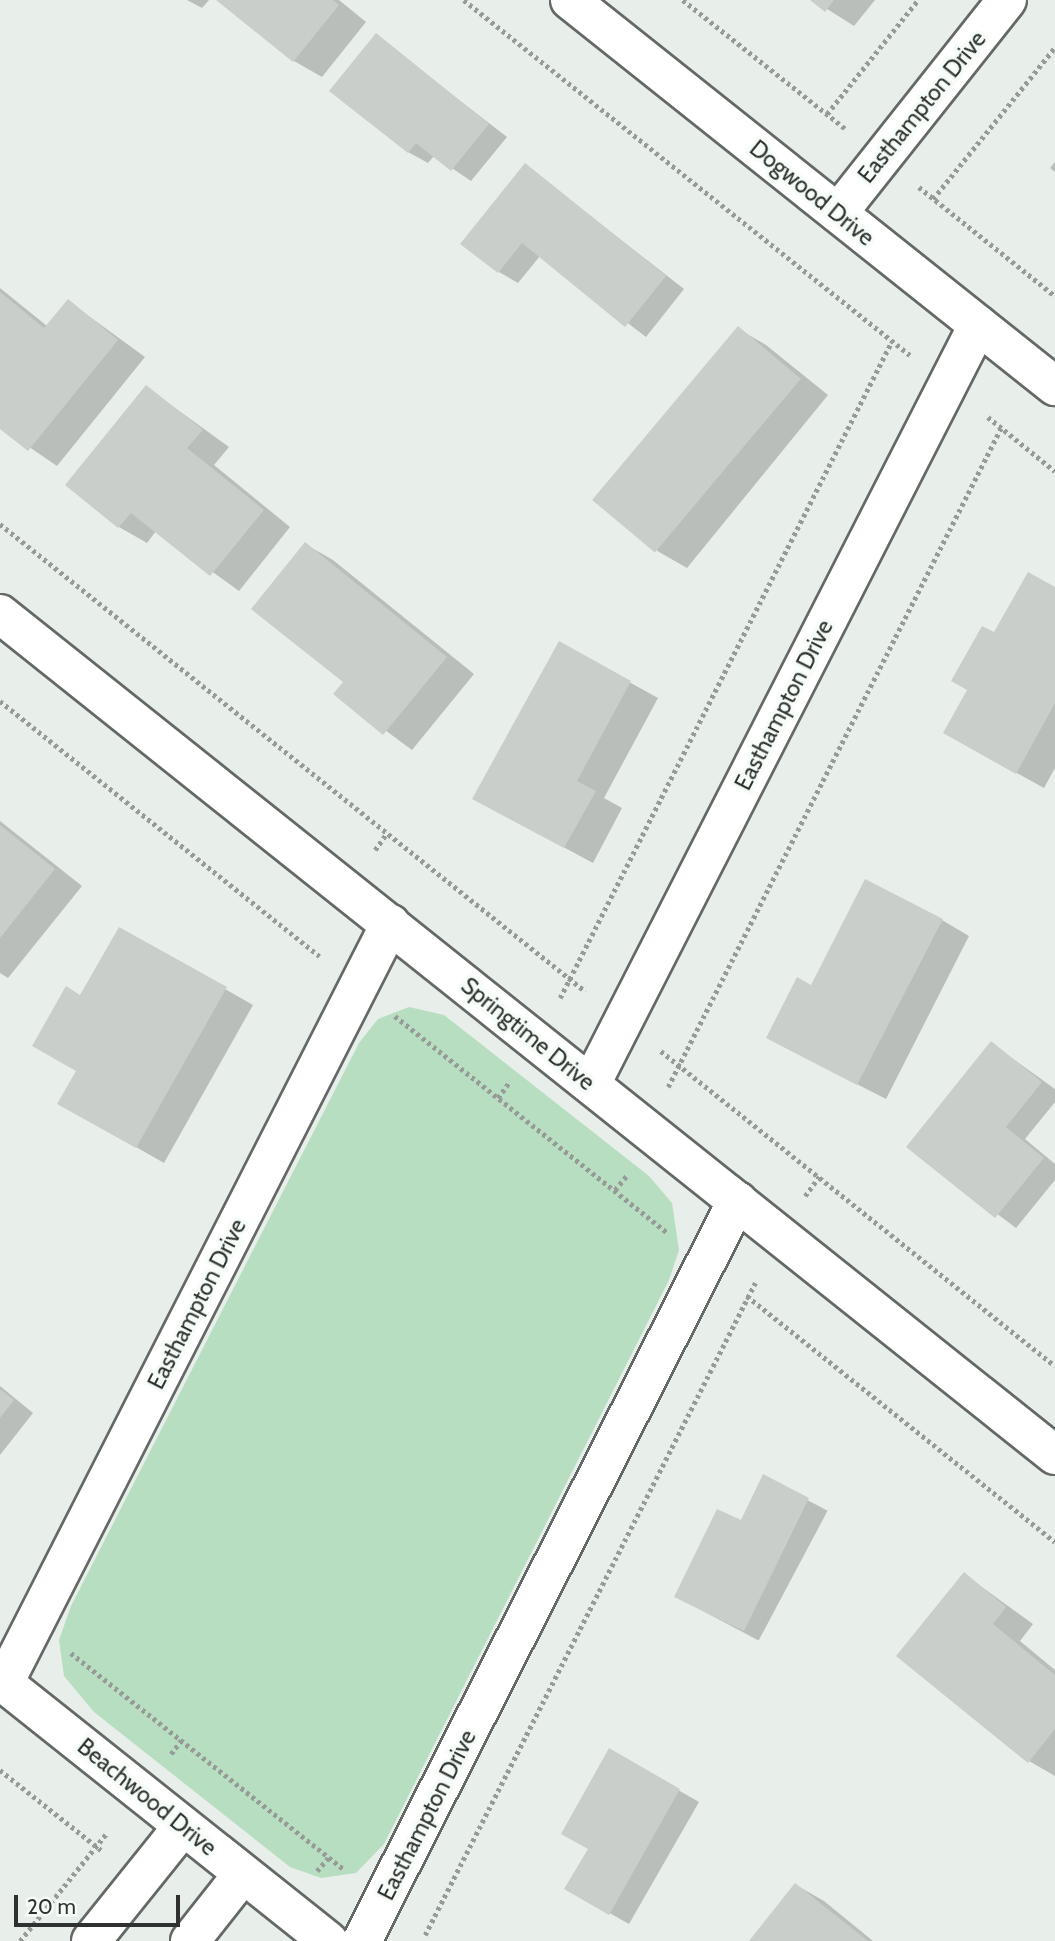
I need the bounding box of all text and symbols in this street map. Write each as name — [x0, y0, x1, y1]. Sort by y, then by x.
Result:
street label: Easthampton Drive — [852, 26, 992, 188]
street label: Dogwood Drive — [744, 134, 880, 252]
street label: Easthampton Drive — [729, 615, 839, 795]
street label: Springtime Drive — [456, 972, 600, 1096]
street label: Easthampton Drive — [142, 1214, 252, 1394]
street label: Easthampton Drive — [372, 1725, 482, 1905]
street label: Beachwood Drive — [72, 1733, 222, 1861]
scale bar — [18, 1882, 184, 1926]
text: 20 m — [27, 1894, 76, 1919]

